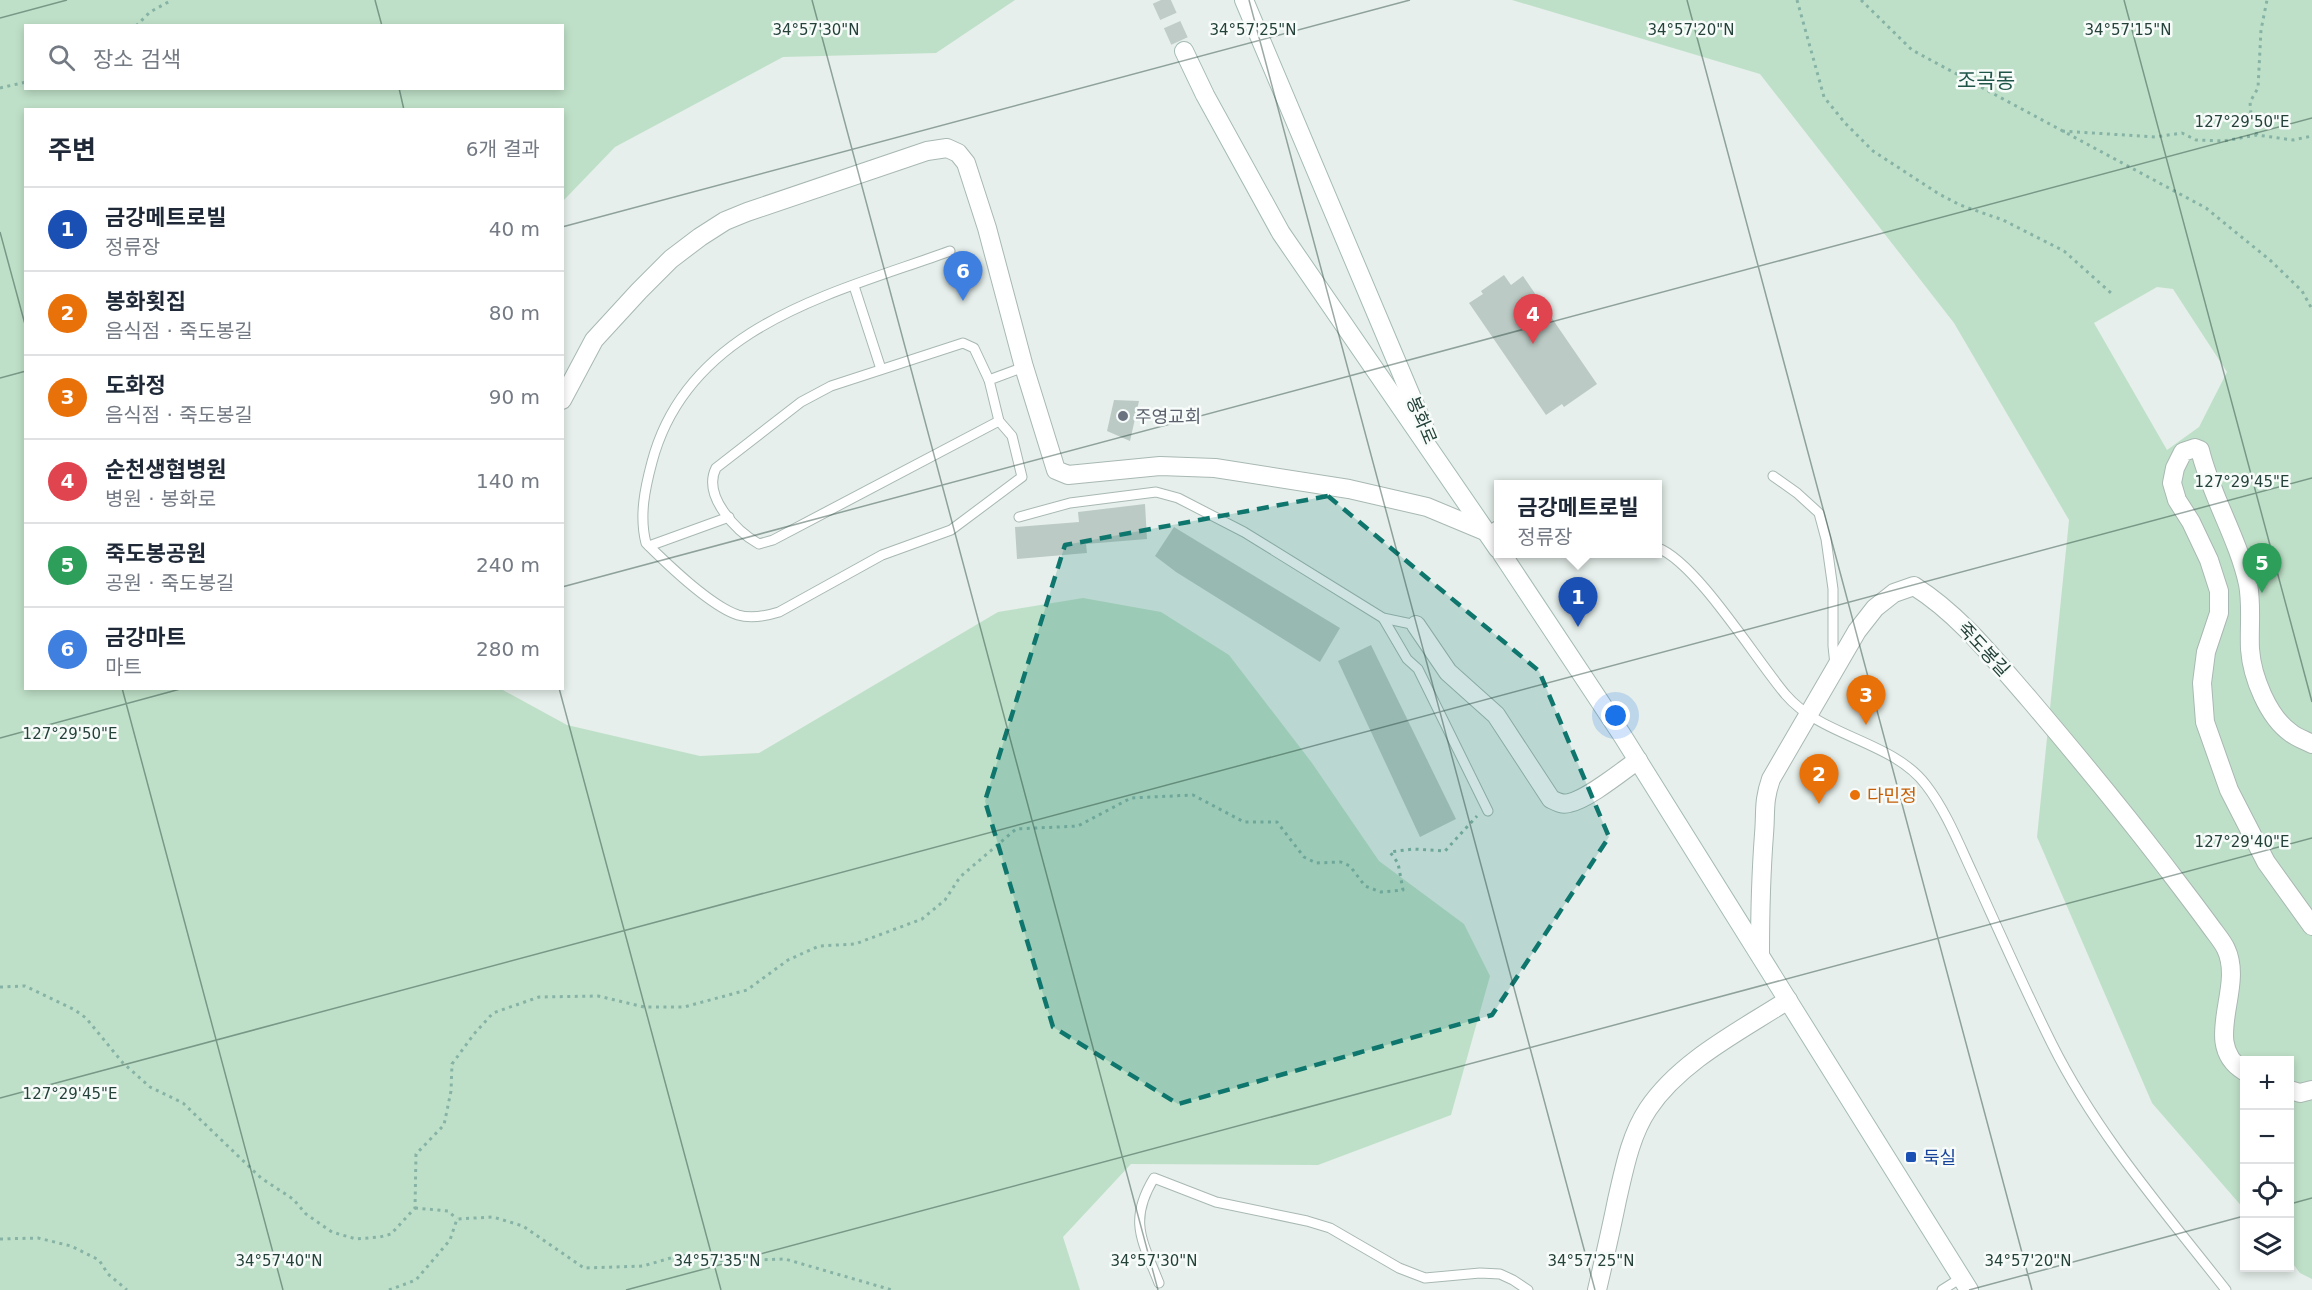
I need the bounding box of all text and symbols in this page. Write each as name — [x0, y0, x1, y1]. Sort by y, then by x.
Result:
text: 34°57'30"N — [772, 21, 860, 39]
text: 34°57'25"N — [1209, 21, 1297, 39]
text: 34°57'20"N — [1647, 21, 1735, 39]
text: 34°57'15"N — [2084, 21, 2172, 39]
search box — [24, 24, 564, 90]
icon: search — [45, 41, 78, 74]
text: 장소 검색 — [93, 47, 181, 72]
district label: 조곡동 — [1957, 69, 2015, 93]
text: 127°29'50"E — [2195, 113, 2289, 131]
text: 주변 — [48, 135, 96, 165]
text: 6개 결과 — [466, 137, 540, 161]
text: 금강메트로빌 — [105, 205, 226, 230]
text: 1 — [61, 217, 74, 241]
text: 40 m — [489, 217, 540, 241]
text: 정류장 — [105, 235, 160, 259]
pin: 6 — [944, 252, 982, 301]
text: 봉화횟집 — [105, 289, 186, 314]
pin: 4 — [1514, 294, 1552, 344]
text: 2 — [61, 301, 74, 325]
text: 80 m — [489, 301, 540, 325]
text: 음식점 · 죽도봉길 — [105, 319, 253, 343]
text: 도화정 — [105, 373, 166, 398]
text: 3 — [61, 385, 74, 409]
text: 90 m — [489, 385, 540, 409]
street label: 봉화로 — [1403, 393, 1441, 447]
text: 음식점 · 죽도봉길 — [105, 403, 253, 427]
place label: 주영교회 — [1135, 406, 1201, 427]
marker: 주영교회 — [1116, 409, 1130, 423]
text: 순천생협병원 — [105, 457, 226, 482]
text: 4 — [61, 469, 74, 493]
text: 140 m — [476, 469, 540, 493]
text: 127°29'45"E — [2195, 473, 2289, 491]
popup — [1494, 480, 1662, 558]
text: 병원 · 봉화로 — [105, 487, 216, 511]
text: 금강메트로빌 — [1517, 495, 1639, 520]
text: 정류장 — [1517, 525, 1572, 549]
text: 죽도봉공원 — [105, 541, 206, 566]
pin: 5 — [2242, 544, 2282, 593]
text: 5 — [61, 553, 74, 577]
text: 240 m — [476, 553, 540, 577]
text: 공원 · 죽도봉길 — [105, 571, 234, 595]
pin: 1 — [1558, 578, 1598, 627]
street label: 죽도봉길 — [1954, 618, 2014, 680]
text: 금강마트 — [105, 625, 186, 650]
text: 6 — [61, 637, 74, 661]
text: 280 m — [476, 637, 540, 661]
text: 마트 — [105, 655, 142, 679]
pin: 3 — [1846, 676, 1886, 725]
your location — [1601, 701, 1630, 730]
text: 127°29'50"E — [23, 725, 117, 743]
pin: 2 — [1800, 754, 1838, 804]
place label: 다민정 — [1867, 785, 1917, 806]
marker: 다민정 — [1848, 788, 1862, 802]
text: 127°29'40"E — [2195, 833, 2289, 851]
map controls — [2240, 1056, 2294, 1272]
button: + — [2240, 1056, 2294, 1110]
text: 127°29'45"E — [23, 1085, 117, 1103]
button: − — [2240, 1110, 2294, 1164]
place label: 둑실 — [1923, 1147, 1956, 1168]
marker: 둑실 — [1904, 1150, 1918, 1164]
button: locate — [2240, 1164, 2294, 1218]
button: layers — [2240, 1218, 2294, 1272]
text: 34°57'40"N — [235, 1252, 323, 1270]
text: 34°57'35"N — [673, 1252, 761, 1270]
text: 34°57'30"N — [1110, 1252, 1198, 1270]
text: 34°57'25"N — [1547, 1252, 1635, 1270]
text: 34°57'20"N — [1984, 1252, 2072, 1270]

